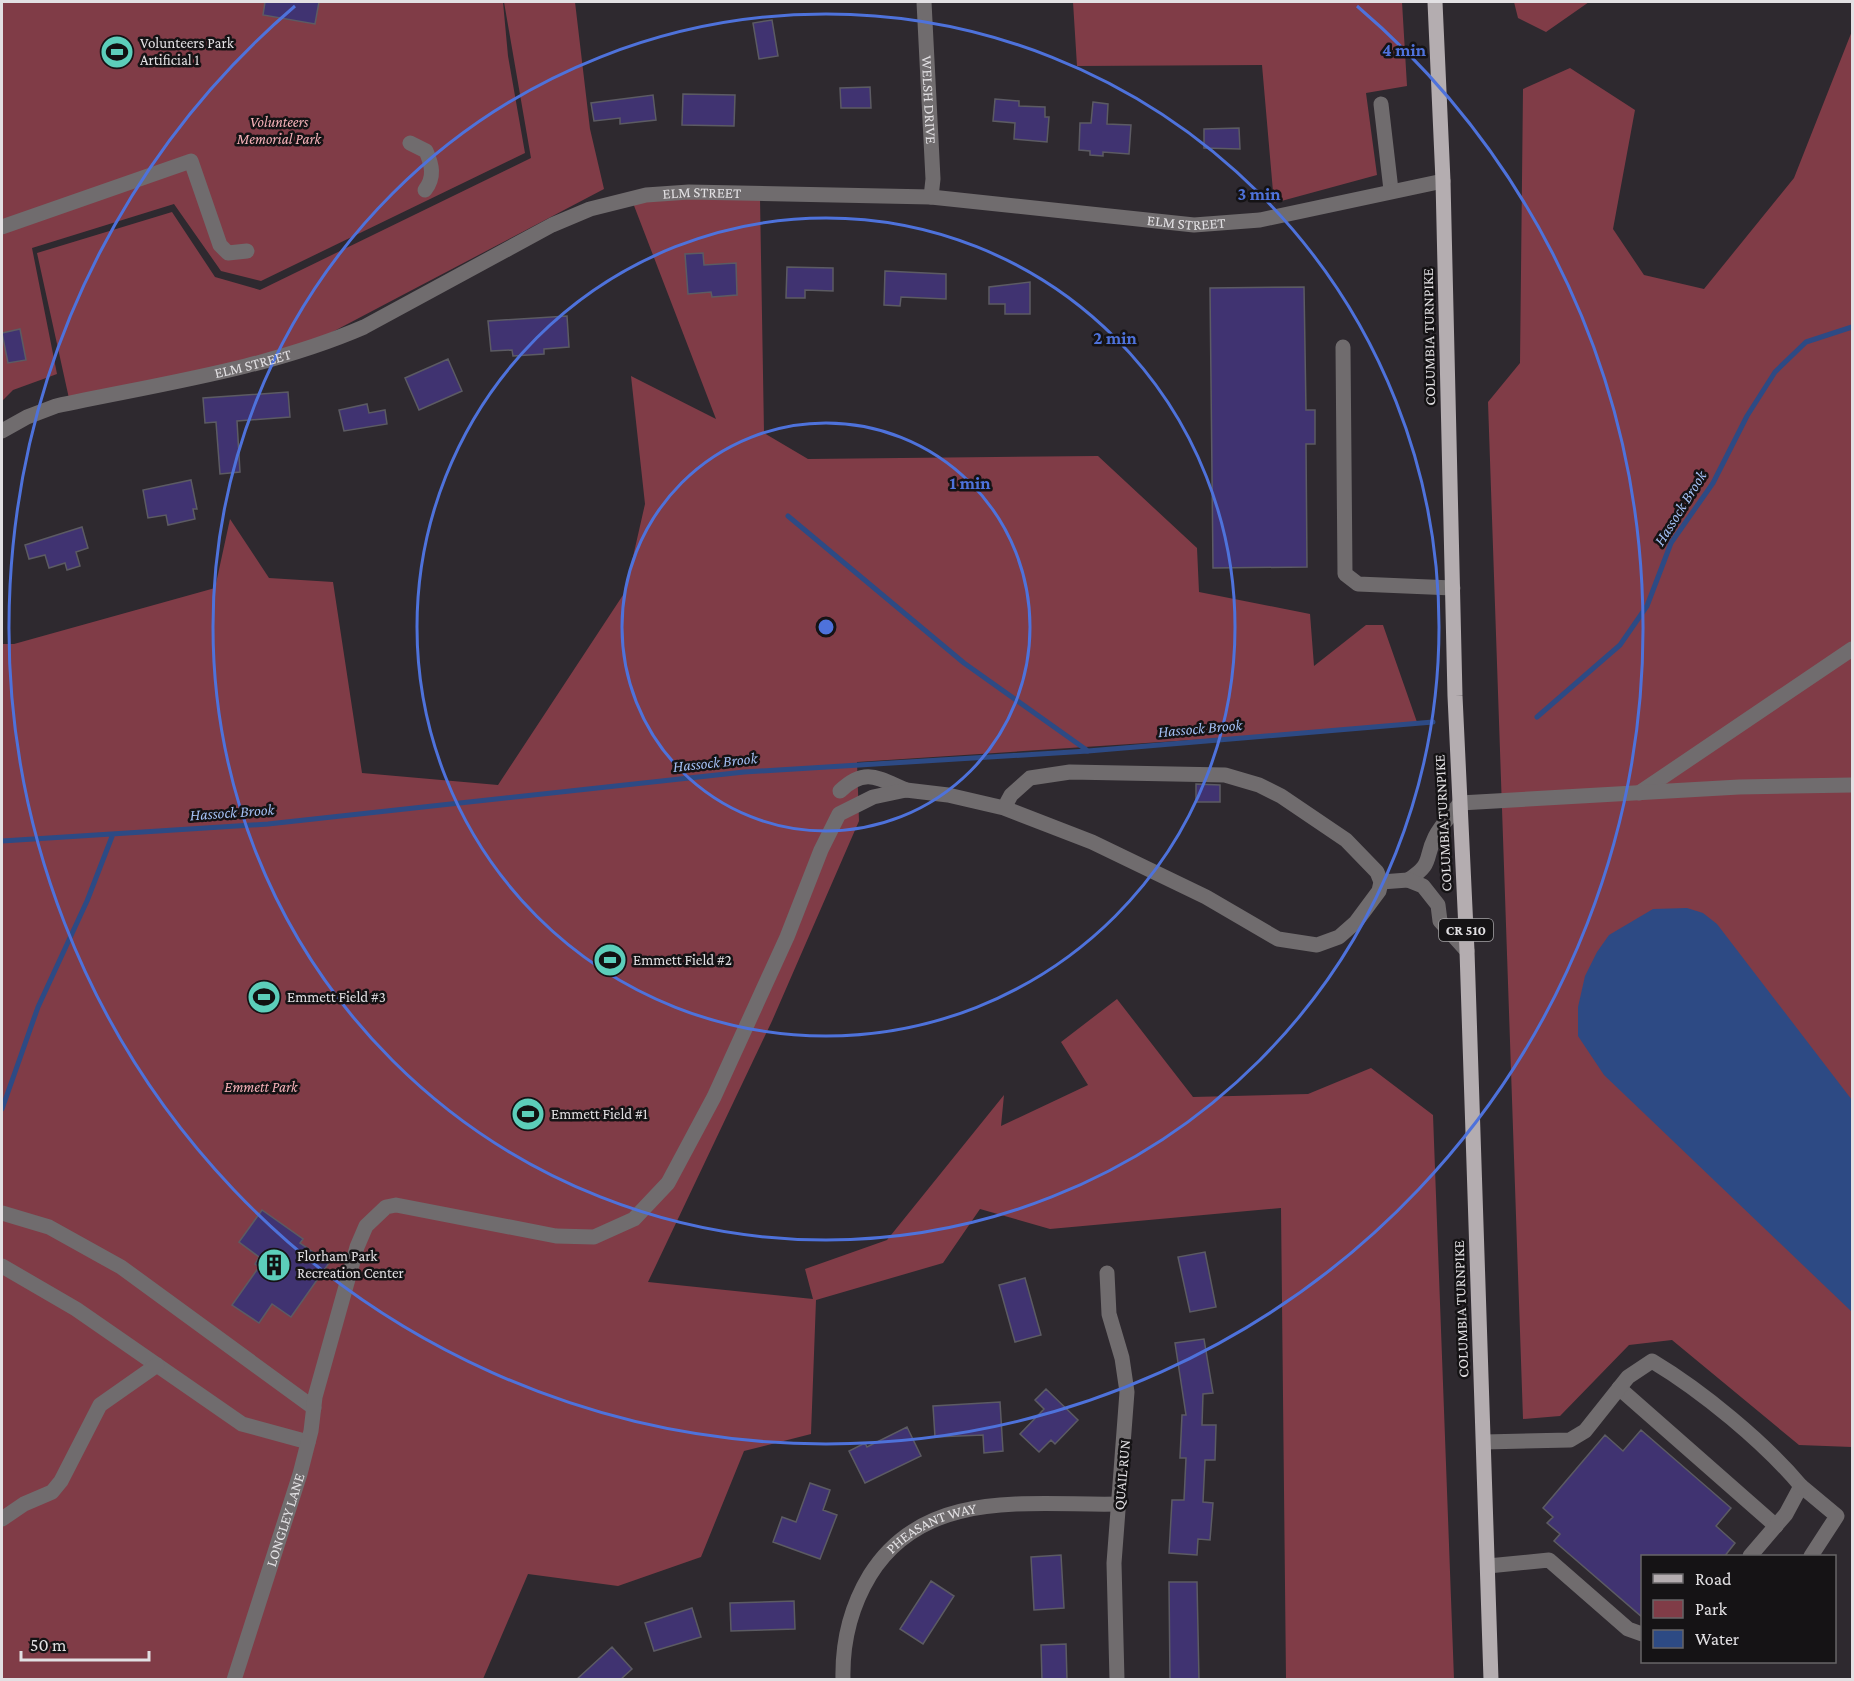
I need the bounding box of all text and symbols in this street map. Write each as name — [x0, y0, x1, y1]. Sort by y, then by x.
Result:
sports icon: Volunteers Park Artificial 1 — [99, 34, 135, 70]
place label: Volunteers Park Artificial 1 — [140, 35, 235, 68]
text: 4 min — [1382, 40, 1427, 60]
street label: WELSH DRIVE — [919, 55, 939, 145]
park label: Volunteers Memorial Park — [236, 114, 323, 147]
street label: ELM STREET — [662, 184, 741, 202]
text: 3 min — [1237, 184, 1281, 204]
street label: ELM STREET — [1146, 212, 1226, 233]
street label: COLUMBIA TURNPIKE — [1420, 268, 1438, 406]
text: 2 min — [1093, 328, 1137, 348]
street label: ELM STREET — [213, 346, 293, 381]
water label: Hassock Brook — [1650, 467, 1710, 549]
text: 1 min — [950, 473, 991, 493]
centre of rings — [816, 617, 836, 637]
water label: Hassock Brook — [1157, 716, 1244, 740]
water label: Hassock Brook — [672, 749, 759, 775]
street label: COLUMBIA TURNPIKE — [1431, 754, 1455, 892]
water label: Hassock Brook — [189, 800, 276, 823]
road number: CR 510 — [1439, 919, 1493, 941]
sports icon: Emmett Field #2 — [592, 942, 628, 978]
place label: Emmett Field #2 — [633, 952, 732, 968]
sports icon: Emmett Field #3 — [246, 979, 282, 1015]
place label: Emmett Field #3 — [287, 989, 386, 1005]
park label: Emmett Park — [224, 1079, 299, 1095]
sports icon: Emmett Field #1 — [510, 1096, 546, 1132]
place label: Emmett Field #1 — [551, 1106, 648, 1122]
street label: COLUMBIA TURNPIKE — [1451, 1240, 1471, 1378]
building icon: Florham Park Recreation Center — [256, 1247, 292, 1283]
place label: Florham Park Recreation Center — [297, 1248, 405, 1281]
street label: QUAIL RUN — [1111, 1439, 1133, 1511]
street label: LONGLEY LANE — [263, 1471, 308, 1569]
street label: PHEASANT WAY — [883, 1500, 978, 1557]
legend — [1641, 1555, 1836, 1663]
text: Road — [1695, 1569, 1732, 1589]
text: Park — [1695, 1599, 1727, 1619]
scale bar — [21, 1624, 148, 1662]
text: Water — [1695, 1629, 1740, 1649]
text: 50 m — [30, 1635, 67, 1655]

